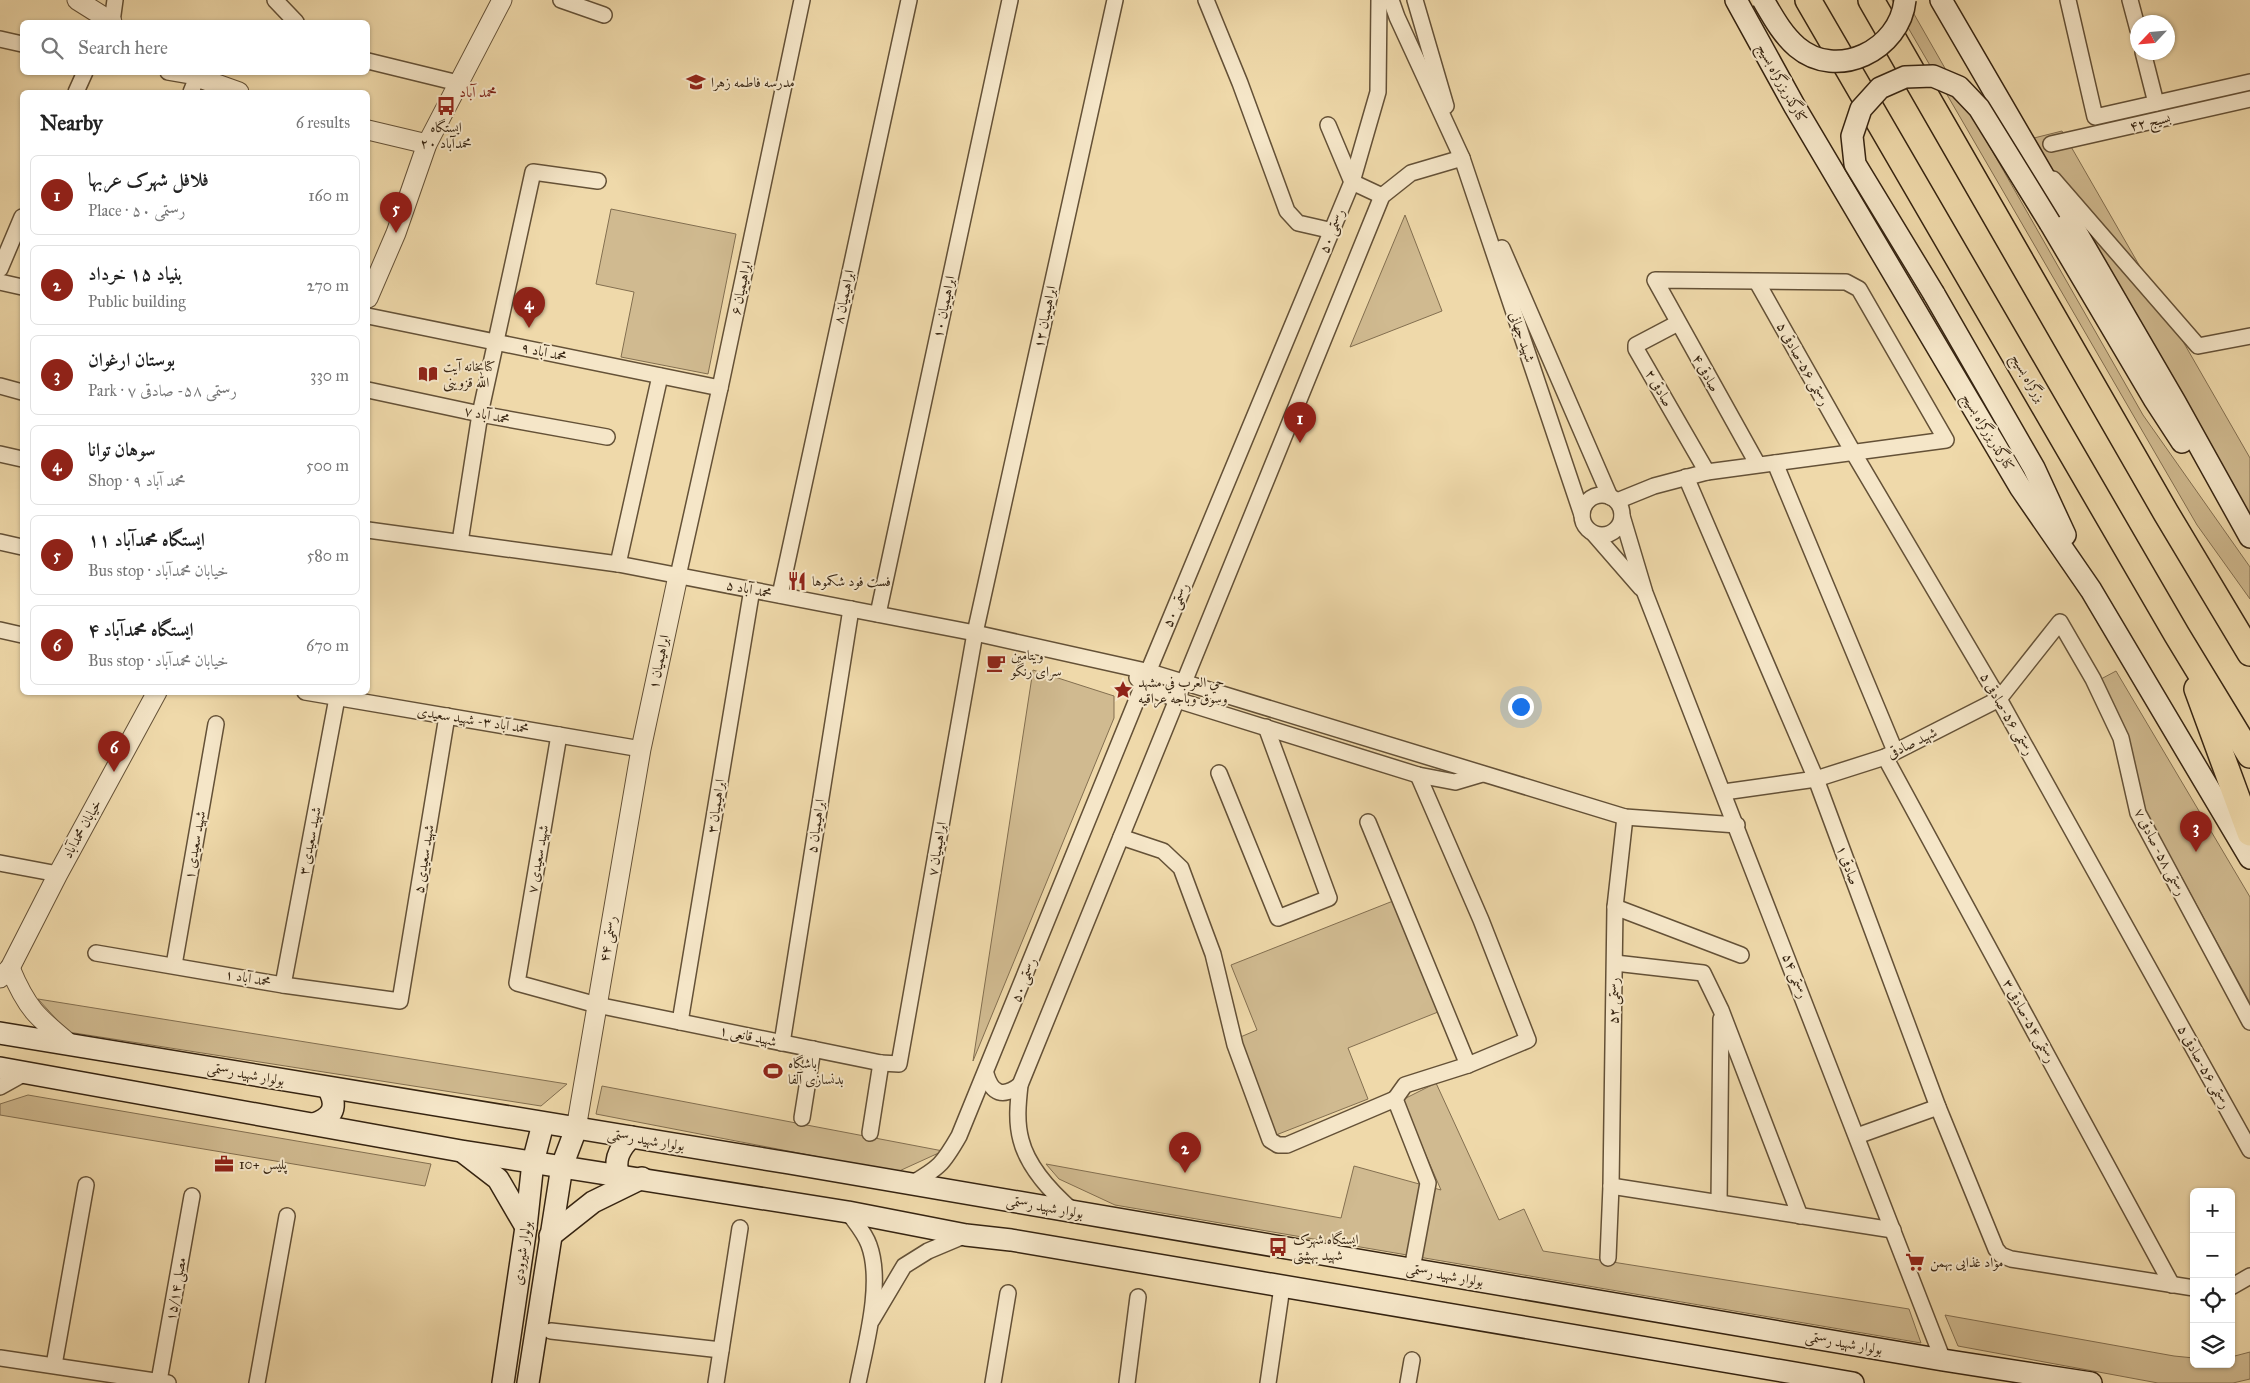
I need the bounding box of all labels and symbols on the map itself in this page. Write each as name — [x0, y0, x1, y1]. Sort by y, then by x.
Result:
north arrow — [2130, 15, 2175, 60]
street label: کنارگذربزرگراه بسیج — [1750, 39, 1813, 128]
school or university icon: مدرسه فاطمه زهرا — [685, 71, 707, 93]
place label: مدرسه فاطمه زهرا — [711, 74, 795, 91]
district label: محمد آباد — [459, 83, 497, 101]
bus stop icon: ایستگاه محمدآباد ۲۰ — [435, 95, 457, 117]
street label: بسیج ۴۲ — [2128, 109, 2173, 139]
place label: ایستگاه محمدآباد ۲۰ — [420, 118, 472, 152]
pin: 5 — [380, 192, 412, 233]
street label: رستمی ۵۰ — [1315, 206, 1350, 256]
street label: ابراهیمیان ۶ — [727, 259, 755, 317]
street label: ابراهیمیان ۸ — [830, 268, 858, 326]
street label: ابراهیمیان ۱۰ — [929, 274, 959, 340]
street label: ابراهیمیان ۱۲ — [1030, 284, 1060, 350]
pin: 4 — [513, 287, 545, 328]
street label: شهید جهانی — [1504, 309, 1539, 365]
street label: رستمی ۵۶-صادقی ۵ — [1772, 319, 1833, 409]
street label: محمد آباد ۹ — [520, 339, 568, 365]
street label: بزرگراه بسیج — [2004, 350, 2050, 408]
street label: صادقی ۴ — [1689, 351, 1723, 395]
place label: کتابخانه آیت الله قزوینی — [443, 358, 495, 392]
library icon: کتابخانه آیت الله قزوینی — [417, 363, 439, 385]
street label: صادقی ۲ — [1642, 366, 1676, 410]
street label: کنارگذربزرگراه بسیج — [1955, 389, 2020, 476]
street label: محمد آباد ۷ — [463, 402, 511, 428]
pin: 1 — [1284, 402, 1316, 443]
restaurant icon: فست فود شکموها — [786, 570, 808, 592]
place label: فست فود شکموها — [812, 573, 891, 590]
street label: محمد آباد ۵ — [725, 576, 773, 602]
street label: رستمی ۵۰ — [1159, 580, 1194, 630]
street label: ابراهیمیان ۱ — [645, 633, 673, 691]
place label: ویتامین سرای رنگو — [1009, 647, 1062, 681]
cafe icon: ویتامین سرای رنگو — [985, 652, 1007, 674]
street label: رستمی ۵۶-صادقی ۵ — [1976, 670, 2038, 759]
place label: حي العرب في مشهد وسوق وباجه عراقيه — [1138, 674, 1228, 708]
place icon: حي العرب في مشهد وسوق وباجه عراقيه — [1112, 679, 1134, 701]
your location — [1508, 694, 1534, 720]
street label: محمد آباد ۳- شهید سعیدی — [416, 703, 530, 738]
street label: شهید صادقی — [1884, 724, 1940, 763]
pin: 6 — [98, 731, 130, 772]
street label: ابراهیمیان ۳ — [703, 778, 729, 834]
street label: خیابان محمدآباد — [59, 797, 105, 861]
street label: ابراهیمیان ۵ — [803, 798, 829, 854]
street label: شهید سعیدی ۳ — [295, 805, 326, 877]
street label: رستمی ۵۸- صادقی ۷ — [2130, 805, 2189, 899]
street label: شهید سعیدی ۱ — [181, 809, 210, 881]
pin: 3 — [2180, 811, 2212, 852]
street label: ابراهیمیان ۷ — [924, 821, 950, 877]
street label: شهید سعیدی ۵ — [410, 823, 439, 895]
street label: شهید سعیدی ۷ — [524, 823, 553, 895]
street label: صادقی ۱ — [1833, 843, 1863, 887]
street label: رستمی ۴۴ — [596, 915, 621, 964]
street label: رستمی ۵۴ — [1778, 951, 1811, 1001]
street label: رستمی ۵۰ — [1007, 955, 1042, 1005]
street label: محمد آباد ۱ — [224, 966, 272, 990]
street label: رستمی ۵۴-صادقی ۳ — [1998, 976, 2059, 1066]
street label: رستمی ۵۲ — [1605, 978, 1624, 1024]
street label: شهید قانعی ۱ — [718, 1022, 778, 1051]
street label: رستمی ۵۶-صادقی ۵ — [2173, 1022, 2234, 1112]
place label: باشگاه بدنسازی آلفا — [788, 1054, 844, 1088]
street label: بولوار شهید رستمی — [206, 1059, 286, 1090]
sports icon: باشگاه بدنسازی آلفا — [762, 1060, 784, 1082]
street label: بولوار شهید رستمی — [606, 1126, 686, 1156]
pin: 2 — [1169, 1132, 1201, 1173]
office icon: پلیس +10 — [213, 1153, 235, 1175]
place label: پلیس +10 — [239, 1156, 288, 1175]
street label: بولوار شهید رستمی — [1005, 1192, 1085, 1223]
street label: بولوار شیرودی — [509, 1219, 535, 1286]
place label: ایستگاه شهرک شهید بهشتی — [1293, 1230, 1358, 1265]
bus stop icon: ایستگاه شهرک شهید بهشتی — [1267, 1236, 1289, 1258]
supermarket icon: مواد غذایی بهمن — [1904, 1251, 1926, 1273]
place label: مواد غذایی بهمن — [1930, 1254, 2004, 1272]
street label: مصلی ۱۵/۱۴ — [162, 1256, 191, 1322]
street label: بولوار شهید رستمی — [1405, 1260, 1485, 1291]
street label: بولوار شهید رستمی — [1804, 1328, 1884, 1359]

